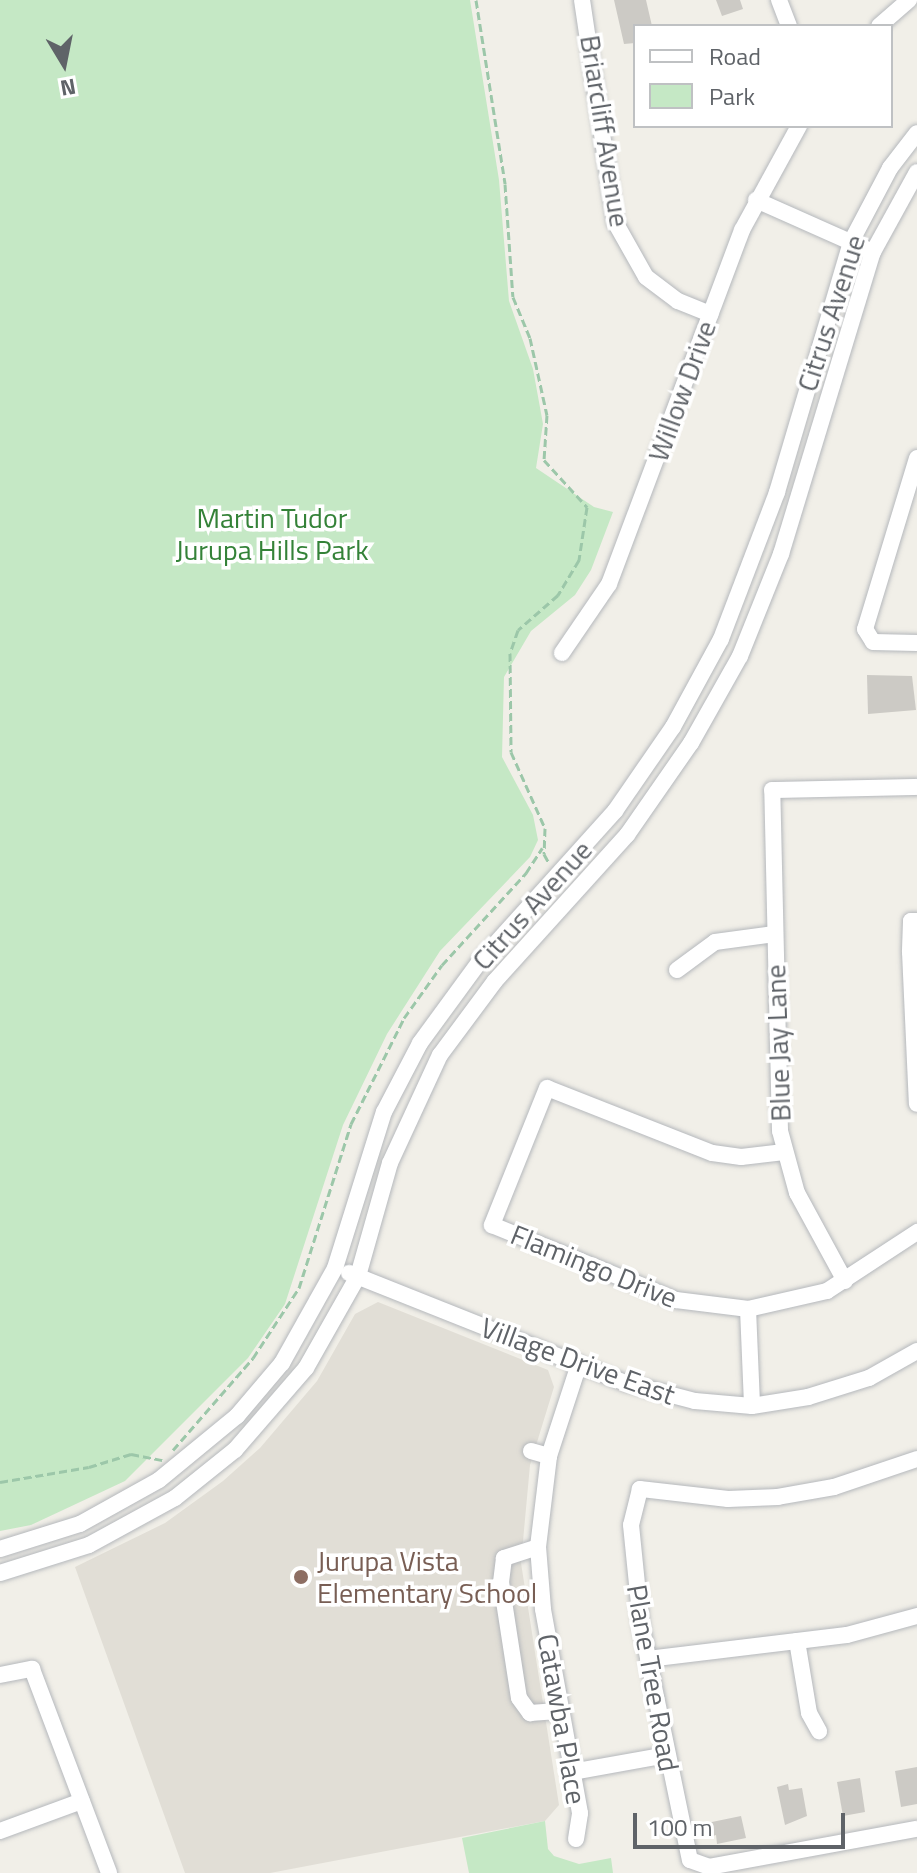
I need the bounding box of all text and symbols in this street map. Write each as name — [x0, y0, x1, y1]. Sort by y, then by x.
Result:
north arrow — [24, 24, 104, 104]
legend — [633, 24, 893, 128]
street label: Briarcliff Avenue — [573, 33, 637, 229]
text: Road — [709, 38, 761, 74]
text: N — [58, 70, 79, 106]
text: Park — [709, 78, 755, 114]
street label: Citrus Avenue — [790, 231, 872, 395]
street label: Willow Drive — [641, 316, 723, 466]
park label: Martin Tudor Jurupa Hills Park — [175, 501, 369, 567]
street label: Citrus Avenue — [465, 833, 599, 977]
street label: Blue Jay Lane — [758, 964, 798, 1122]
street label: Flamingo Drive — [506, 1217, 682, 1315]
street label: Village Drive East — [476, 1310, 680, 1412]
place label: Jurupa Vista Elementary School — [317, 1544, 537, 1610]
marker: Jurupa Vista Elementary School — [292, 1568, 310, 1586]
street label: Plane Tree Road — [620, 1582, 686, 1774]
street label: Catawba Place — [530, 1631, 594, 1807]
scale bar — [637, 1797, 849, 1847]
text: 100 m — [647, 1809, 713, 1845]

